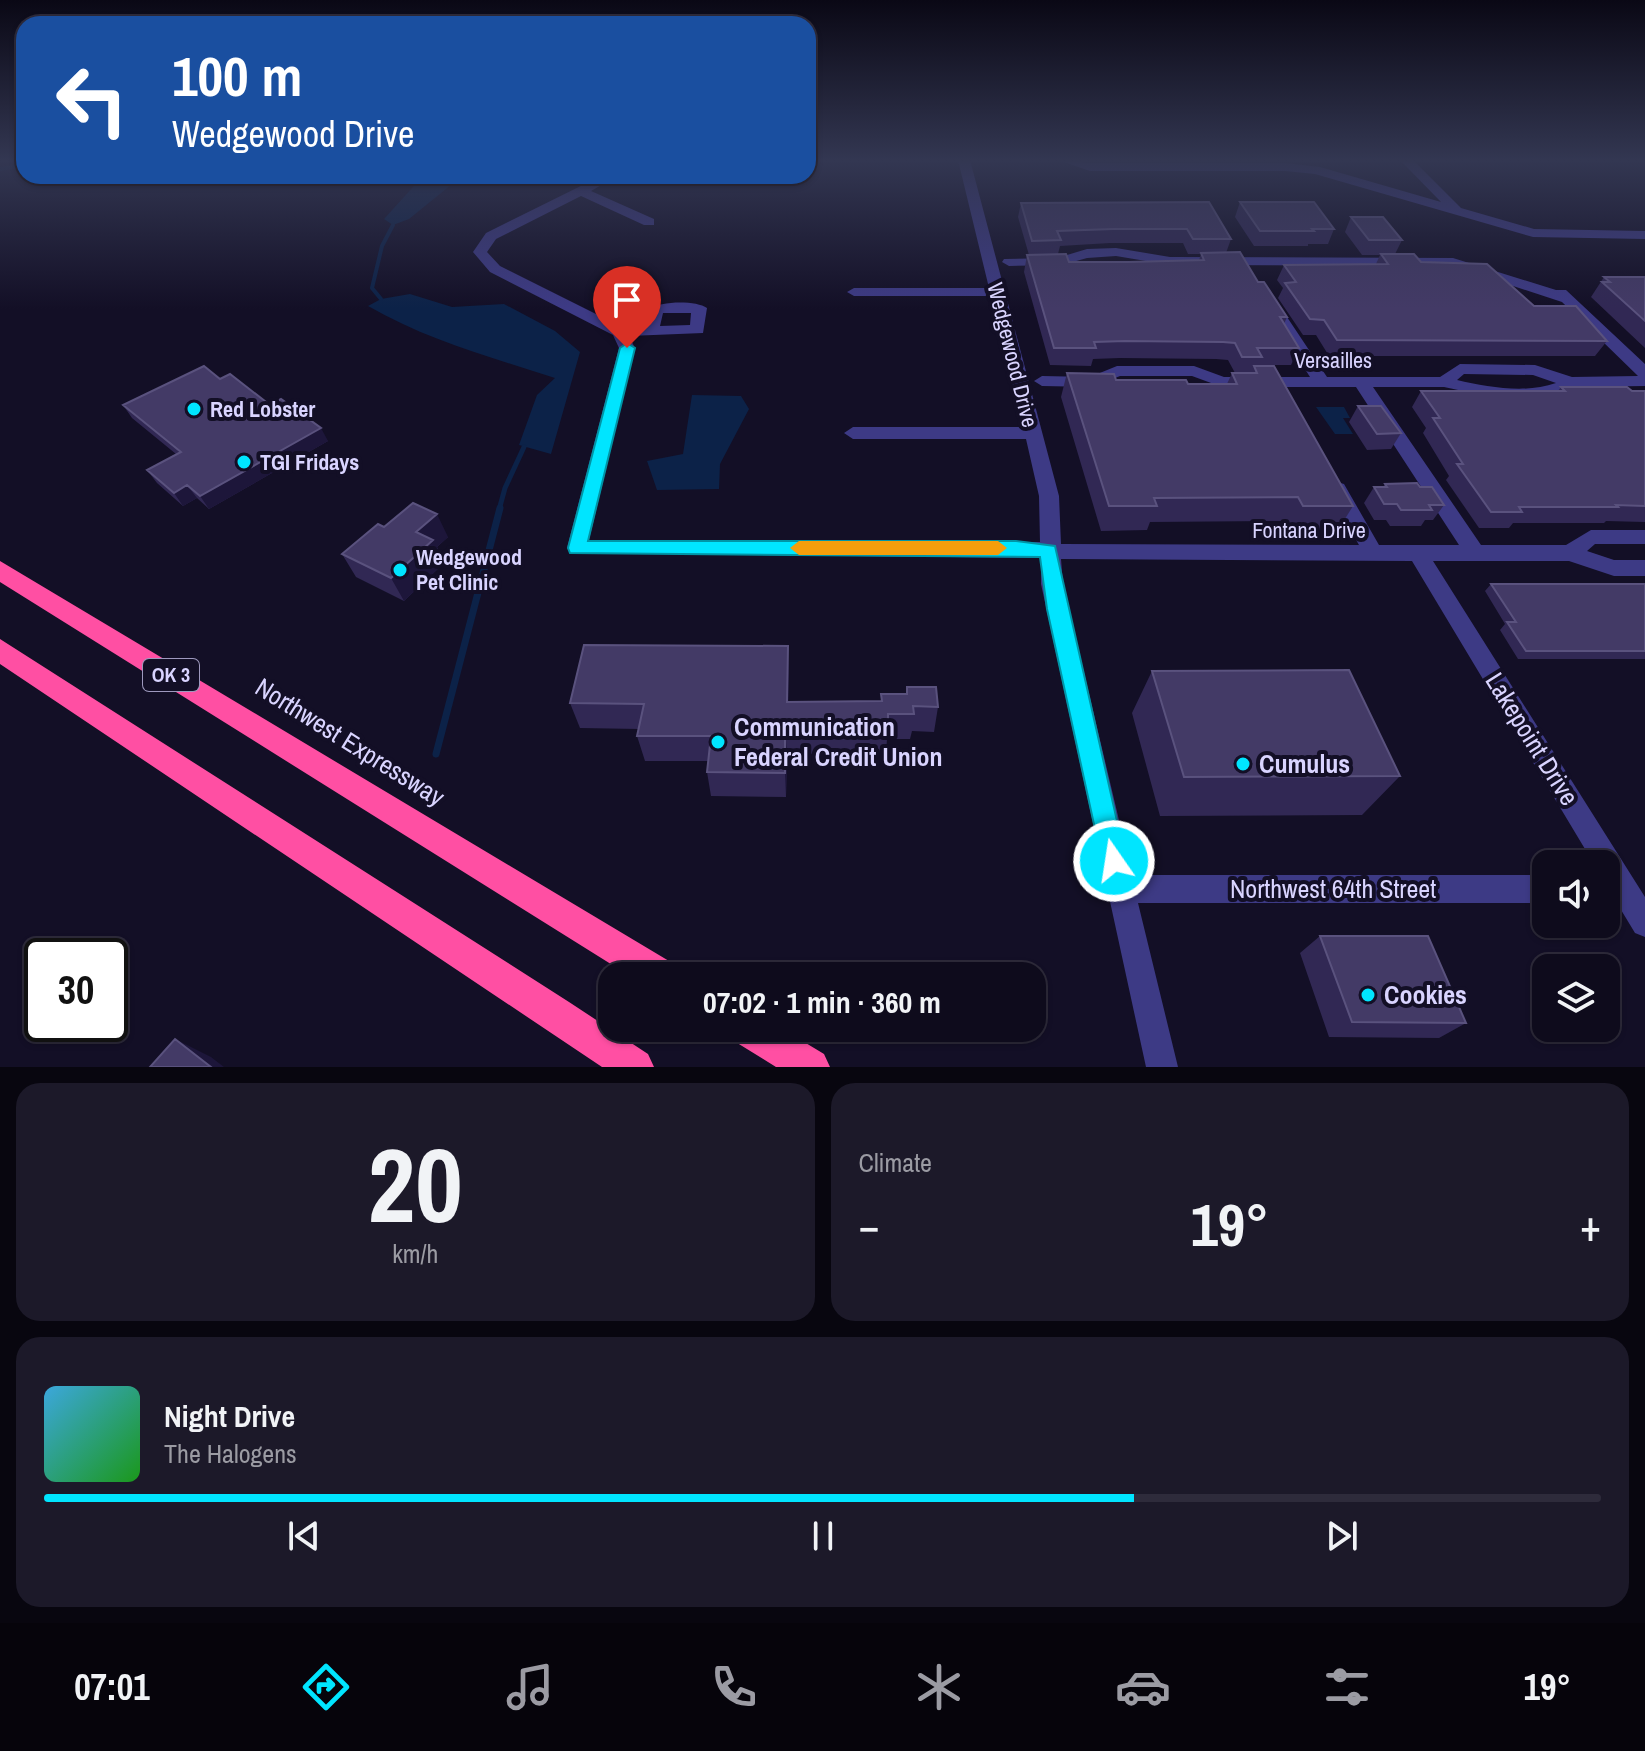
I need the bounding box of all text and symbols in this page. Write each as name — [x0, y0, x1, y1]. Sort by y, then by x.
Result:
text: 100 m — [172, 38, 302, 113]
icon: left — [40, 48, 144, 152]
text: Wedgewood Drive — [172, 110, 414, 158]
pin — [593, 266, 661, 348]
icon: arrive — [605, 278, 649, 322]
street label: Wedgewood Drive — [981, 280, 1045, 430]
street label: Versailles — [1294, 345, 1372, 375]
place label: Red Lobster — [210, 394, 315, 424]
marker: Red Lobster — [185, 400, 203, 418]
place label: TGI Fridays — [260, 447, 359, 477]
marker: TGI Fridays — [235, 453, 253, 471]
street label: Fontana Drive — [1252, 515, 1366, 545]
place label: Wedgewood Pet Clinic — [416, 542, 522, 597]
marker: Wedgewood Pet Clinic — [391, 561, 409, 579]
road number: OK 3 — [143, 659, 199, 691]
street label: Lakepoint Drive — [1478, 666, 1587, 812]
street label: Northwest Expressway — [249, 669, 452, 814]
place label: Communication Federal Credit Union — [734, 709, 943, 774]
marker: Communication Federal Credit Union — [709, 733, 727, 751]
place label: Cumulus — [1259, 746, 1350, 781]
marker: Cumulus — [1234, 755, 1252, 773]
position arrow — [1072, 819, 1156, 903]
map controls — [1532, 850, 1620, 1042]
button: sound — [1532, 850, 1620, 938]
street label: Northwest 64th Street — [1230, 871, 1436, 906]
speed limit sign: 30 — [24, 938, 128, 1042]
button: layers — [1532, 954, 1620, 1042]
place label: Cookies — [1384, 977, 1467, 1012]
text: 07:02 · 1 min · 360 m — [703, 982, 941, 1022]
marker: Cookies — [1359, 986, 1377, 1004]
text: 20 — [368, 1114, 463, 1254]
text: Climate — [859, 1145, 932, 1180]
text: 19° — [1190, 1184, 1269, 1265]
text: − — [859, 1195, 880, 1255]
text: + — [1580, 1195, 1601, 1255]
text: km/h — [392, 1236, 438, 1271]
text: Night Drive — [164, 1396, 295, 1436]
text: The Halogens — [164, 1436, 297, 1471]
icon: previous — [282, 1514, 326, 1558]
icon: pause — [801, 1514, 845, 1558]
icon: next — [1320, 1514, 1364, 1558]
icon: directions — [298, 1659, 354, 1715]
icon: music — [502, 1659, 558, 1715]
icon: phone — [706, 1659, 762, 1715]
icon: climate — [911, 1659, 967, 1715]
icon: car — [1115, 1659, 1171, 1715]
icon: filters — [1319, 1659, 1375, 1715]
text: 07:01 — [74, 1663, 150, 1711]
text: 19° — [1524, 1663, 1571, 1711]

